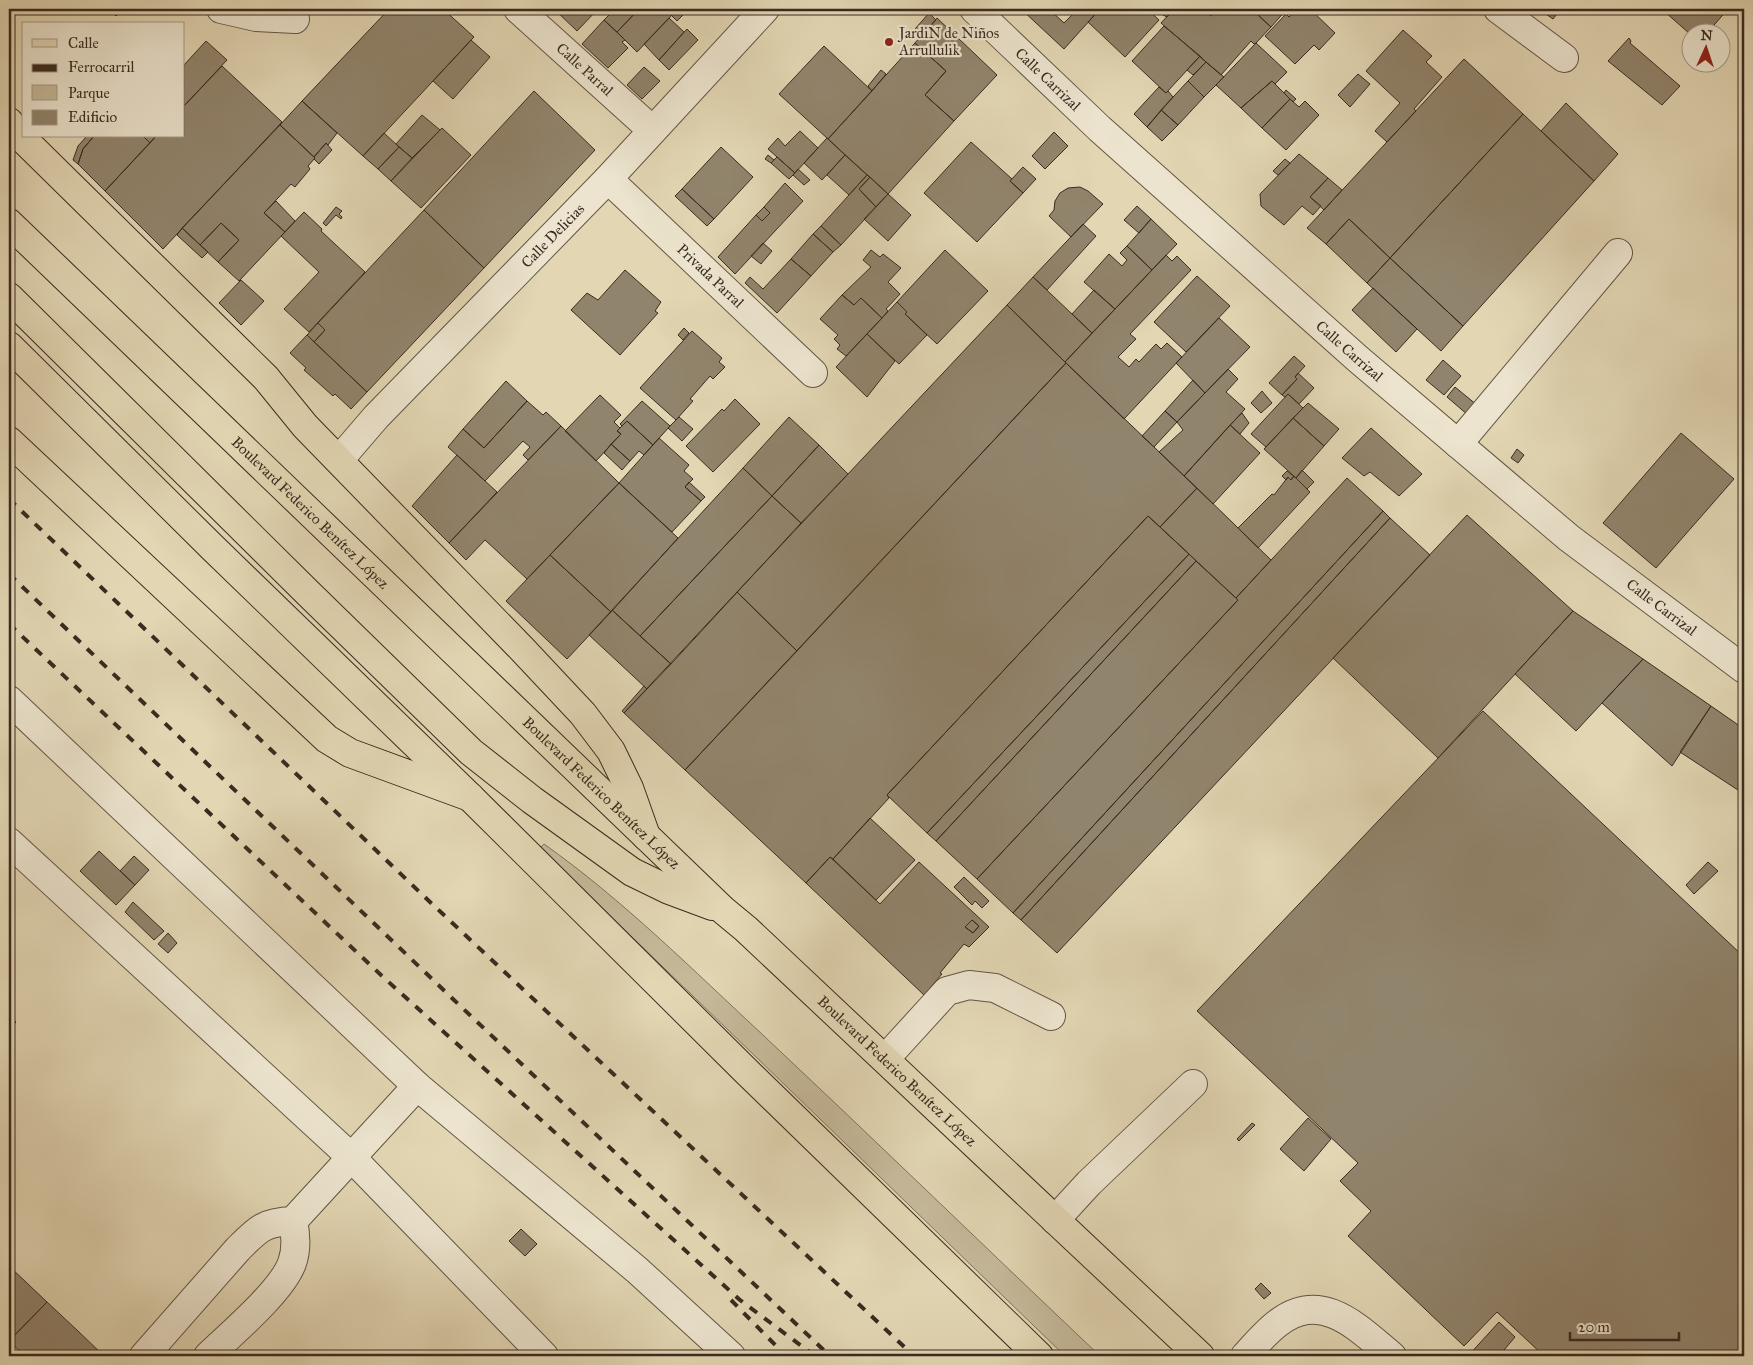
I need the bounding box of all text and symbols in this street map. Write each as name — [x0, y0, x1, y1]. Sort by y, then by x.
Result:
legend — [22, 22, 185, 138]
north arrow — [1680, 22, 1730, 72]
place label: JardiN de Niños Arrullulik — [897, 24, 999, 59]
text: N — [1700, 27, 1713, 44]
text: Calle — [68, 34, 99, 52]
marker: JardiN de Niños Arrullulik — [883, 36, 895, 48]
street label: Calle Parral — [553, 39, 618, 100]
street label: Calle Carrizal — [1011, 44, 1085, 115]
text: Ferrocarril — [68, 58, 136, 76]
text: Parque — [68, 84, 110, 103]
text: Edificio — [68, 108, 117, 126]
street label: Calle Delicias — [517, 200, 588, 272]
street label: Privada Parral — [673, 240, 748, 312]
street label: Calle Carrizal — [1312, 317, 1387, 386]
street label: Boulevard Federico Benítez López — [228, 433, 393, 593]
street label: Calle Carrizal — [1623, 575, 1701, 640]
street label: Boulevard Federico Benítez López — [519, 713, 684, 873]
street label: Boulevard Federico Benítez López — [814, 992, 980, 1150]
scale bar — [1570, 1310, 1679, 1342]
text: 20 m — [1578, 1318, 1610, 1336]

